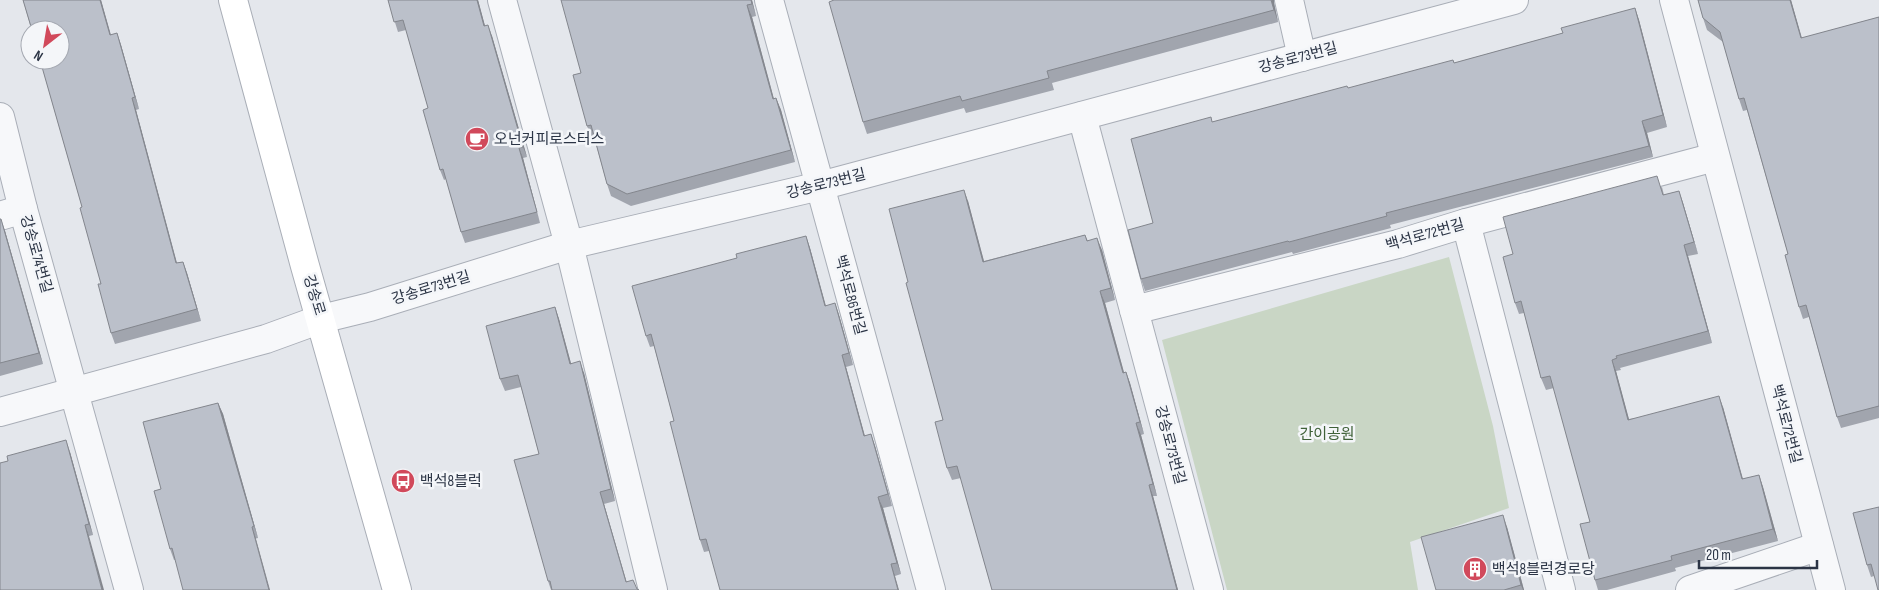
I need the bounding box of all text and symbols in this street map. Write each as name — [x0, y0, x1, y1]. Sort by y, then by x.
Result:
north arrow — [20, 20, 70, 70]
street label: 강송로73번길 — [1256, 38, 1340, 78]
text: N — [31, 47, 46, 65]
cafe icon: 오넌커피로스터스 — [464, 126, 490, 152]
place label: 오넌커피로스터스 — [494, 130, 605, 149]
street label: 강송로73번길 — [784, 165, 868, 203]
street label: 강송로74번길 — [16, 213, 56, 295]
street label: 백석로72번길 — [1383, 215, 1467, 255]
street label: 백석로86번길 — [830, 253, 870, 337]
street label: 강송로73번길 — [389, 267, 473, 309]
street label: 강송로 — [299, 272, 329, 318]
street label: 백석로72번길 — [1766, 382, 1806, 466]
street label: 강송로73번길 — [1150, 403, 1190, 487]
park label: 간이공원 — [1299, 425, 1355, 444]
bus stop icon: 백석8블럭 — [390, 468, 416, 494]
place label: 백석8블럭 — [420, 472, 482, 491]
scale bar — [1699, 538, 1816, 570]
text: 20 m — [1706, 546, 1731, 565]
building icon: 백석8블럭경로당 — [1462, 556, 1488, 582]
place label: 백석8블럭경로당 — [1492, 560, 1595, 579]

